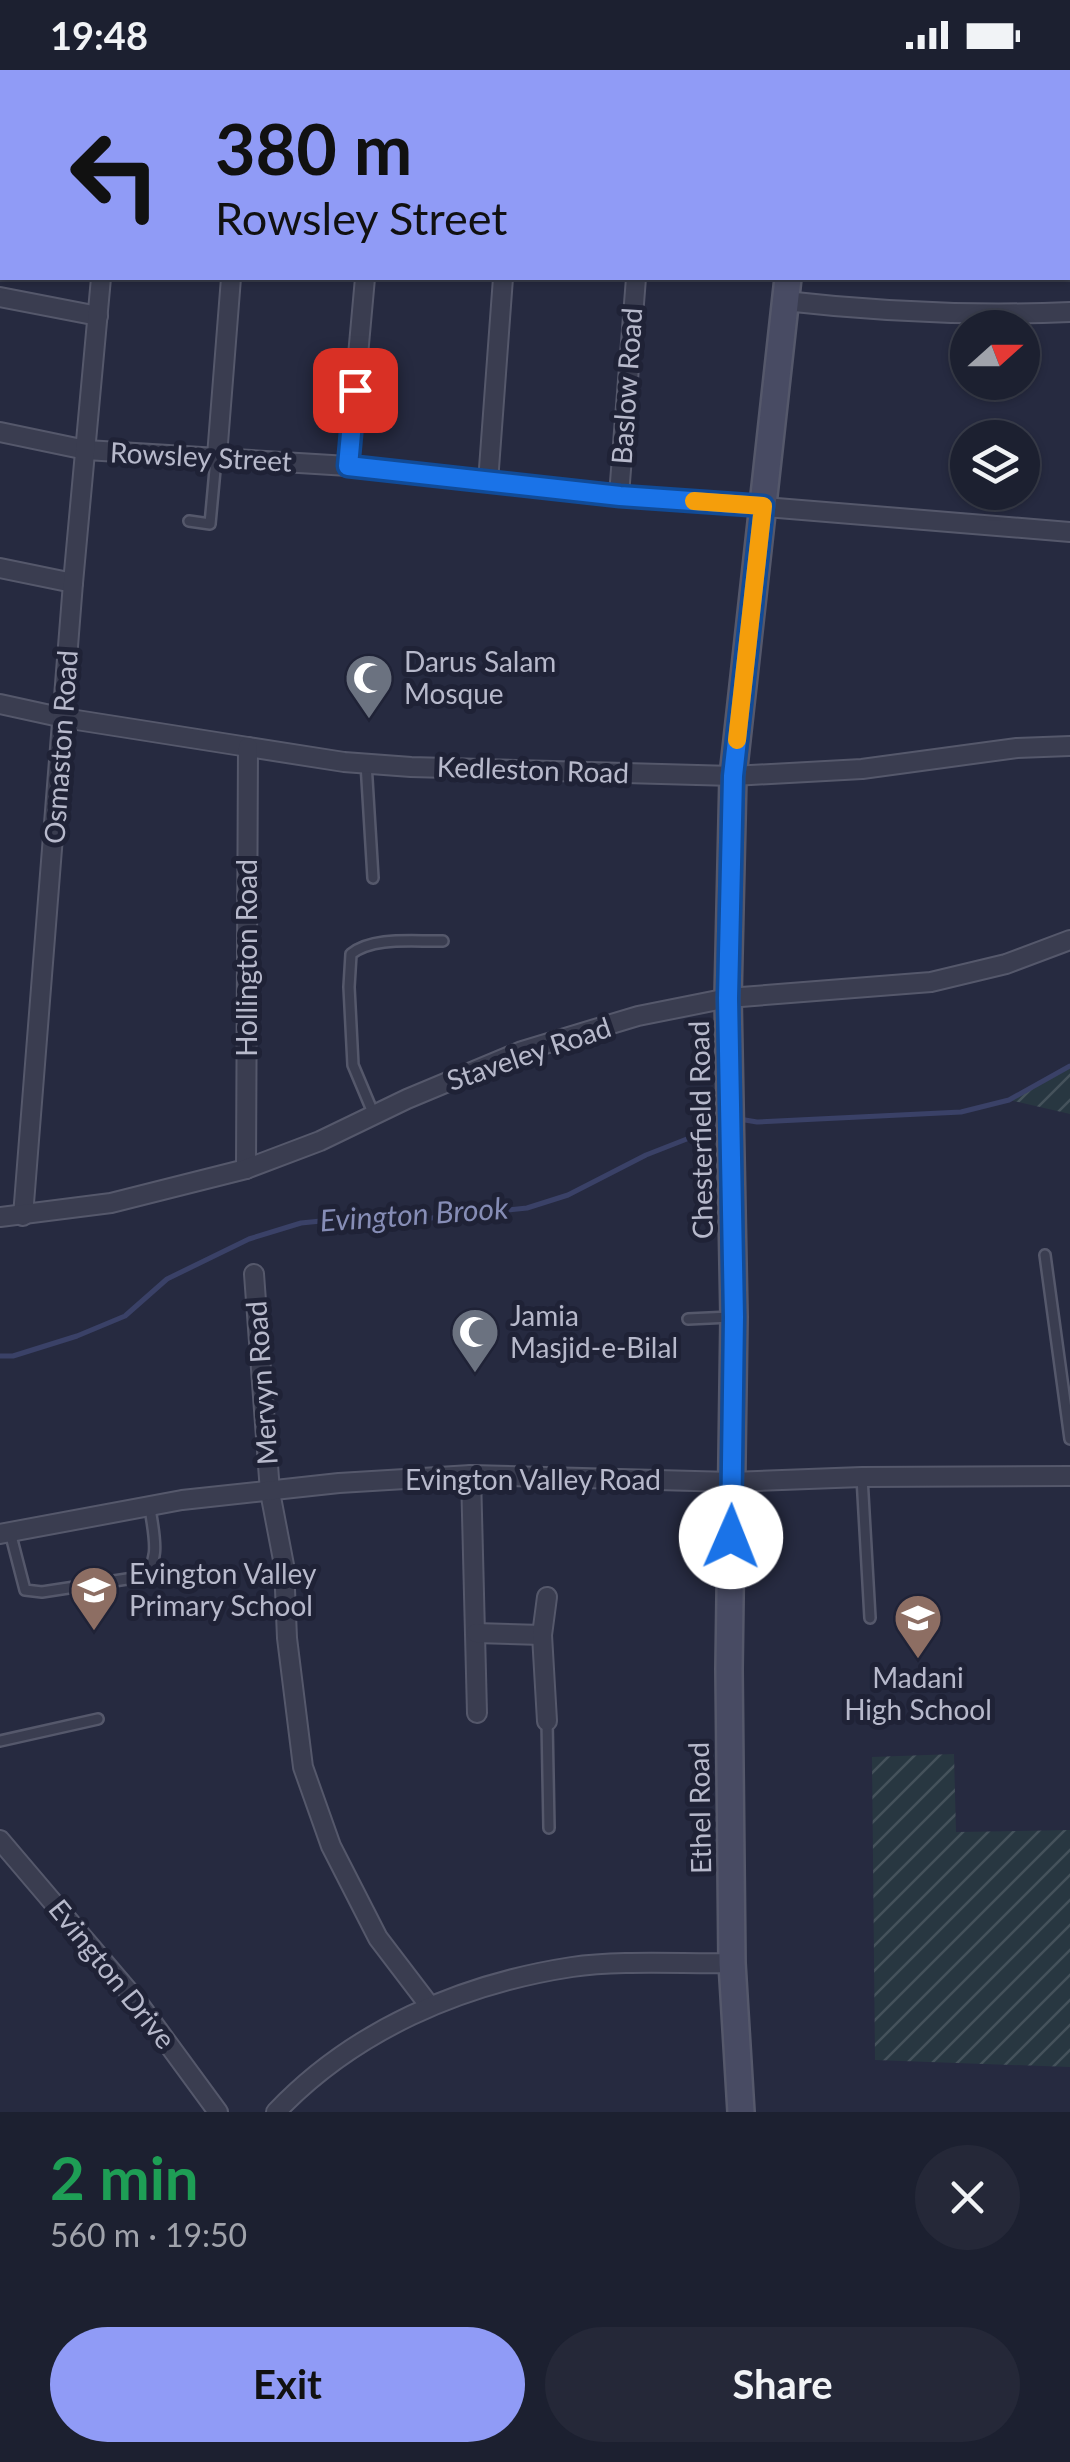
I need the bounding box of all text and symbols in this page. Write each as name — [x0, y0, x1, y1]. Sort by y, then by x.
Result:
text: 19:48 — [50, 12, 148, 58]
text: 380 m — [215, 106, 412, 190]
icon: left — [50, 110, 180, 240]
text: Rowsley Street — [215, 191, 507, 245]
street label: Baslow Road — [604, 306, 648, 465]
north arrow — [950, 310, 1040, 400]
map controls — [950, 310, 1040, 510]
pin — [313, 348, 398, 433]
icon: arrive — [328, 363, 383, 418]
button: layers — [950, 420, 1040, 510]
street label: Rowsley Street — [109, 434, 293, 478]
place label: Darus Salam Mosque — [404, 644, 556, 710]
street label: Osmaston Road — [36, 649, 84, 845]
mosque icon: Darus Salam Mosque — [343, 652, 395, 720]
street label: Kedleston Road — [436, 749, 630, 789]
street label: Hollington Road — [229, 859, 263, 1057]
street label: Staveley Road — [442, 1009, 615, 1097]
street label: Chesterfield Road — [681, 1020, 719, 1240]
water label: Evington Brook — [318, 1188, 510, 1238]
place label: Jamia Masjid-e-Bilal — [510, 1298, 678, 1364]
street label: Mervyn Road — [238, 1300, 284, 1466]
mosque icon: Jamia Masjid-e-Bilal — [449, 1306, 501, 1374]
street label: Evington Valley Road — [405, 1462, 661, 1496]
position arrow — [679, 1485, 783, 1589]
place label: Evington Valley Primary School — [129, 1556, 317, 1622]
school or university icon: Evington Valley Primary School — [68, 1564, 120, 1632]
school or university icon: Madani High School — [892, 1592, 944, 1660]
place label: Madani High School — [844, 1660, 992, 1726]
street label: Ethel Road — [681, 1742, 717, 1874]
street label: Evington Drive — [42, 1892, 183, 2055]
text: 2 min — [50, 2141, 199, 2213]
button: close — [915, 2145, 1020, 2250]
text: 560 m · 19:50 — [50, 2215, 247, 2254]
button: Exit — [50, 2327, 525, 2442]
button: Share — [545, 2327, 1020, 2442]

